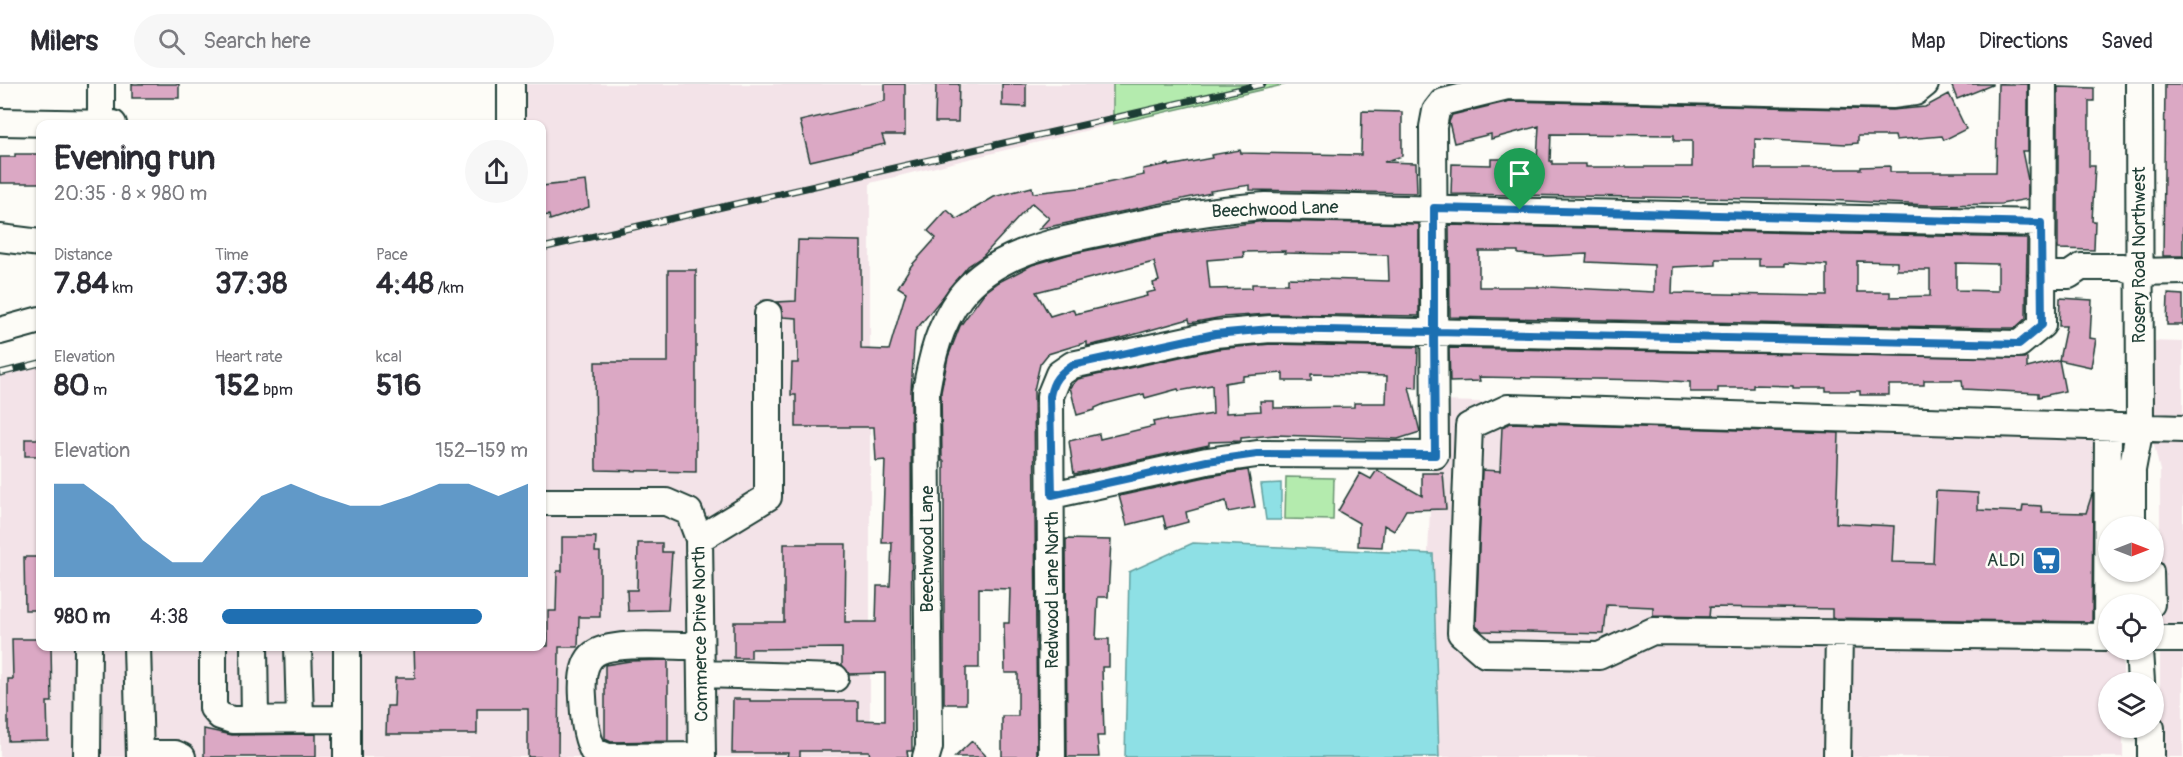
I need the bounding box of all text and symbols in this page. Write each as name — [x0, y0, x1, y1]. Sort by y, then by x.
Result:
search box — [134, 14, 554, 68]
text: Milers — [30, 24, 98, 59]
icon: search — [155, 25, 188, 58]
text: Search here — [203, 27, 311, 55]
text: Map — [1911, 28, 1946, 55]
text: Directions — [1979, 28, 2068, 55]
text: Saved — [2101, 28, 2153, 55]
text: Evening run — [54, 138, 215, 179]
button: share — [465, 140, 528, 203]
pin — [1494, 148, 1545, 210]
icon: arrive — [1503, 157, 1536, 190]
street label: Rosery Road Northwest — [2128, 166, 2151, 343]
text: 20:35 · 8 × 980 m — [54, 181, 207, 206]
street label: Beechwood Lane — [1211, 196, 1339, 223]
text: Distance — [54, 245, 113, 265]
text: Time — [215, 245, 248, 265]
text: Pace — [376, 245, 408, 265]
text: 7.84 — [54, 265, 109, 302]
text: 37:38 — [215, 265, 287, 302]
text: 4:48 — [376, 265, 434, 302]
text: km — [109, 278, 133, 298]
text: /km — [434, 278, 464, 298]
text: Elevation — [54, 347, 115, 367]
text: Heart rate — [215, 347, 282, 367]
text: kcal — [376, 347, 402, 367]
text: 80 — [54, 367, 90, 404]
text: 152 — [215, 367, 260, 404]
text: 516 — [376, 367, 421, 404]
text: m — [90, 380, 107, 400]
text: bpm — [260, 380, 293, 400]
text: Elevation — [54, 438, 130, 463]
text: 152–159 m — [435, 438, 528, 463]
street label: Beechwood Lane — [916, 485, 939, 612]
street label: Redwood Lane North — [1041, 511, 1064, 669]
north arrow — [2098, 516, 2164, 582]
map controls — [2098, 516, 2164, 738]
supermarket icon: ALDI — [2030, 544, 2062, 576]
street label: Commerce Drive North — [687, 546, 714, 722]
place label: ALDI — [1987, 549, 2025, 572]
button: locate — [2098, 594, 2164, 660]
text: 980 m — [54, 604, 110, 629]
text: 4:38 — [150, 604, 188, 629]
button: layers — [2098, 672, 2164, 738]

